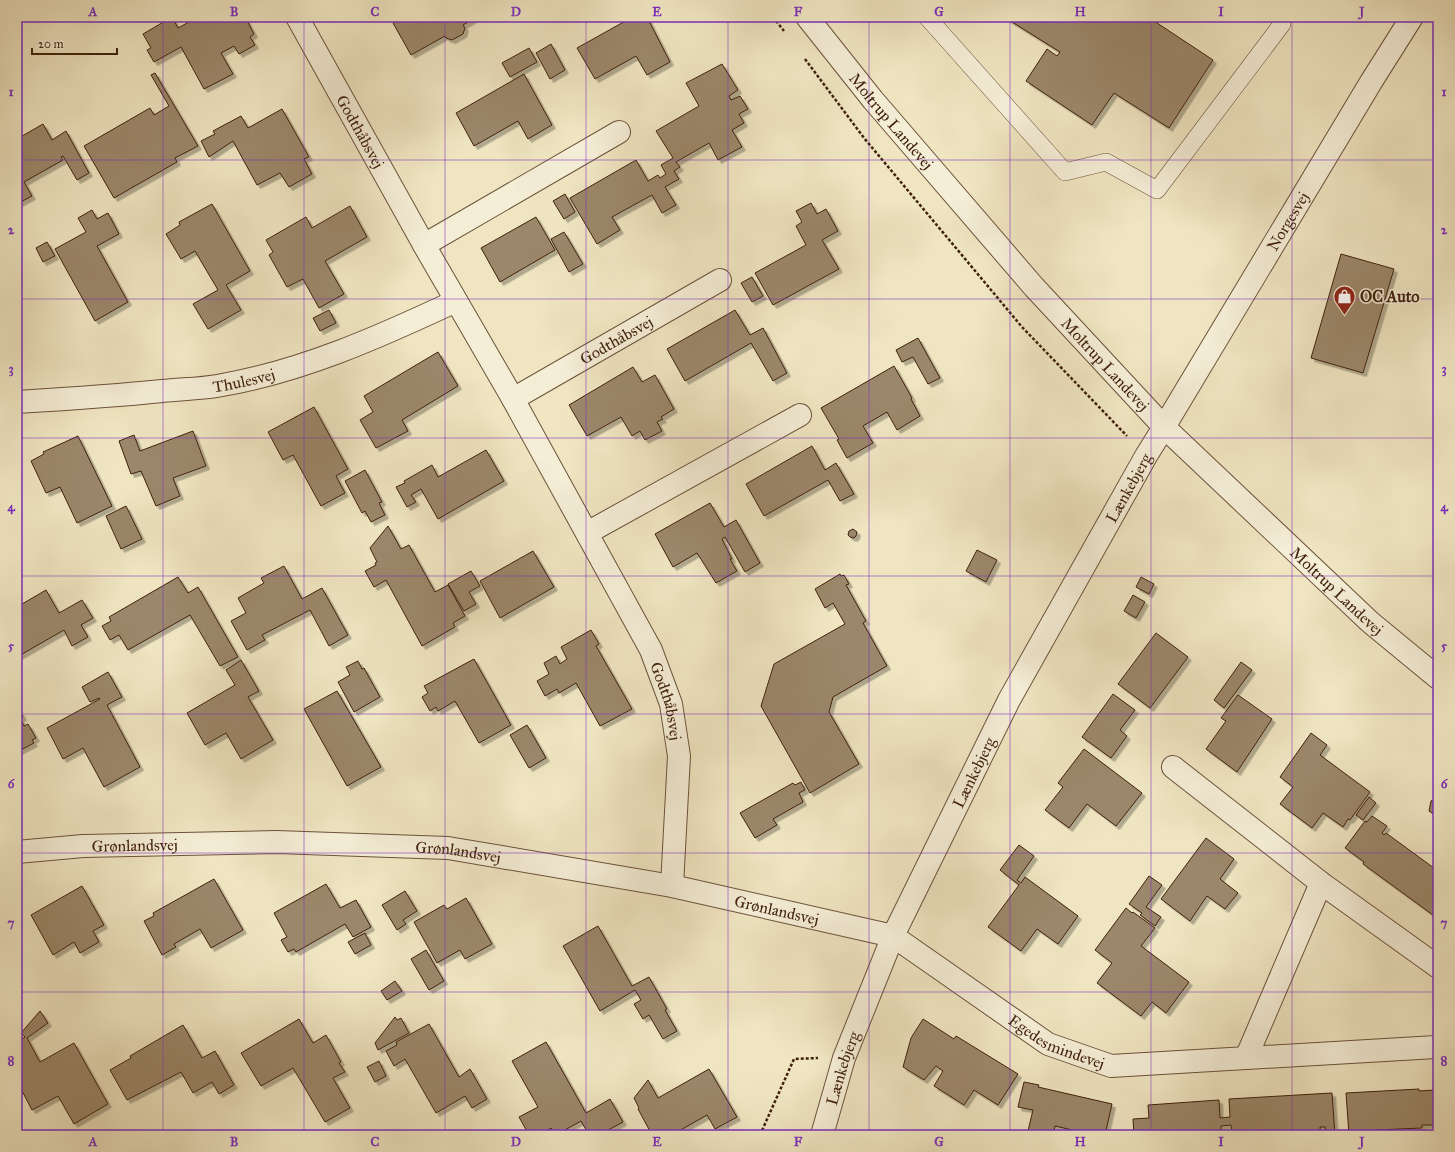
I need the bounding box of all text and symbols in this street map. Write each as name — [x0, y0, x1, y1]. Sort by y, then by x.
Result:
text: A — [88, 4, 98, 20]
text: B — [230, 4, 239, 20]
text: C — [371, 4, 380, 20]
text: D — [511, 4, 521, 20]
text: E — [652, 4, 662, 20]
text: F — [794, 4, 803, 20]
text: G — [934, 4, 944, 20]
text: H — [1074, 4, 1086, 20]
text: I — [1218, 4, 1224, 20]
text: J — [1357, 4, 1365, 20]
scale bar — [32, 30, 117, 56]
text: 20 m — [38, 37, 64, 51]
street label: Moltrup Landevej — [845, 69, 937, 173]
text: 1 — [8, 84, 14, 100]
text: 1 — [1441, 84, 1447, 100]
street label: Godthåbsvej — [332, 92, 388, 172]
street label: Norgesvej — [1263, 188, 1313, 254]
text: 2 — [8, 222, 15, 238]
text: 2 — [1441, 222, 1448, 238]
shop icon: OC Auto — [1332, 283, 1358, 316]
place label: OC Auto — [1360, 287, 1420, 306]
street label: Godthåbsvej — [577, 312, 656, 369]
street label: Moltrup Landevej — [1057, 314, 1153, 415]
text: 3 — [8, 361, 14, 377]
text: 3 — [1441, 361, 1447, 377]
street label: Thulesvej — [211, 364, 277, 397]
street label: Lænkebjerg — [1102, 449, 1157, 526]
text: 4 — [7, 499, 15, 515]
text: 4 — [1440, 499, 1448, 515]
street label: Moltrup Landevej — [1286, 543, 1387, 639]
text: 5 — [8, 638, 15, 654]
text: 5 — [1441, 638, 1448, 654]
street label: Godthåbsvej — [646, 659, 685, 742]
street label: Lænkebjerg — [948, 733, 1000, 811]
text: 6 — [8, 776, 16, 792]
text: 6 — [1441, 776, 1449, 792]
street label: Grønlandsvej — [91, 835, 178, 856]
street label: Grønlandsvej — [415, 838, 502, 867]
street label: Grønlandsvej — [732, 891, 821, 929]
text: 7 — [8, 915, 15, 931]
text: 7 — [1441, 915, 1448, 931]
street label: Egedesmindevej — [1005, 1010, 1107, 1073]
street label: Lænkebjerg — [822, 1028, 865, 1107]
text: 8 — [8, 1053, 15, 1069]
text: 8 — [1441, 1053, 1448, 1069]
text: A — [88, 1134, 98, 1150]
text: B — [230, 1134, 239, 1150]
text: C — [371, 1134, 380, 1150]
text: D — [511, 1134, 521, 1150]
text: E — [652, 1134, 662, 1150]
text: F — [794, 1134, 803, 1150]
text: G — [934, 1134, 944, 1150]
text: H — [1074, 1134, 1086, 1150]
text: I — [1218, 1134, 1224, 1150]
text: J — [1357, 1134, 1365, 1150]

